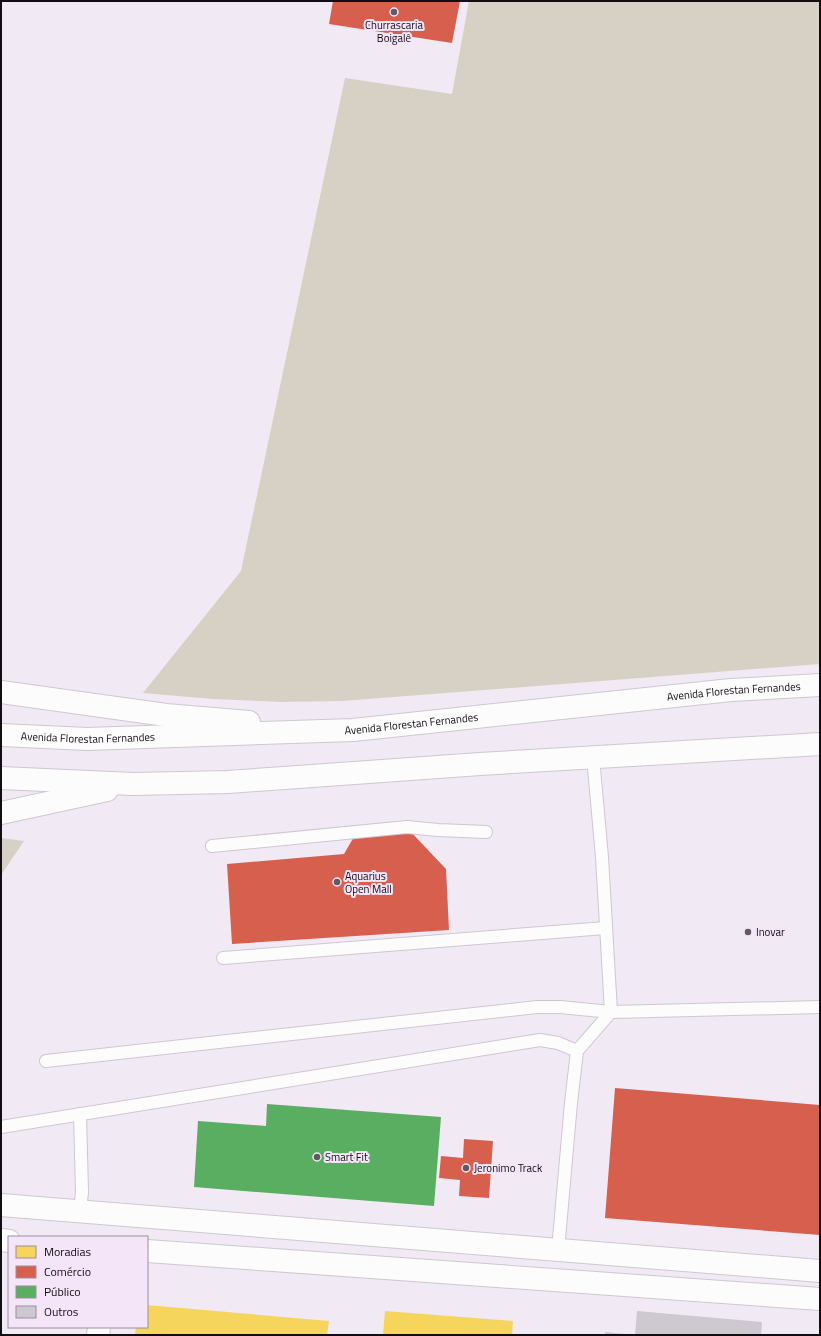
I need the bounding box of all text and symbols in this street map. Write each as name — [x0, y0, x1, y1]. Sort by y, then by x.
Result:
marker: Churrascaria Boigalê — [389, 7, 399, 17]
place label: Churrascaria Boigalê — [365, 17, 423, 46]
street label: Avenida Florestan Fernandes — [666, 678, 801, 705]
street label: Avenida Florestan Fernandes — [344, 709, 479, 738]
street label: Avenida Florestan Fernandes — [20, 728, 155, 747]
place label: Aquarius Open Mall — [345, 868, 392, 897]
marker: Aquarius Open Mall — [332, 877, 342, 887]
place label: Inovar — [756, 924, 785, 940]
marker: Inovar — [743, 927, 753, 937]
place label: Smart Fit — [325, 1149, 368, 1165]
marker: Smart Fit — [312, 1152, 322, 1162]
place label: Jeronimo Track — [474, 1160, 543, 1176]
marker: Jeronimo Track — [461, 1163, 471, 1173]
legend — [8, 1236, 148, 1328]
text: Moradias — [44, 1242, 92, 1261]
text: Comércio — [44, 1262, 91, 1281]
text: Público — [44, 1282, 81, 1301]
text: Outros — [44, 1302, 79, 1321]

